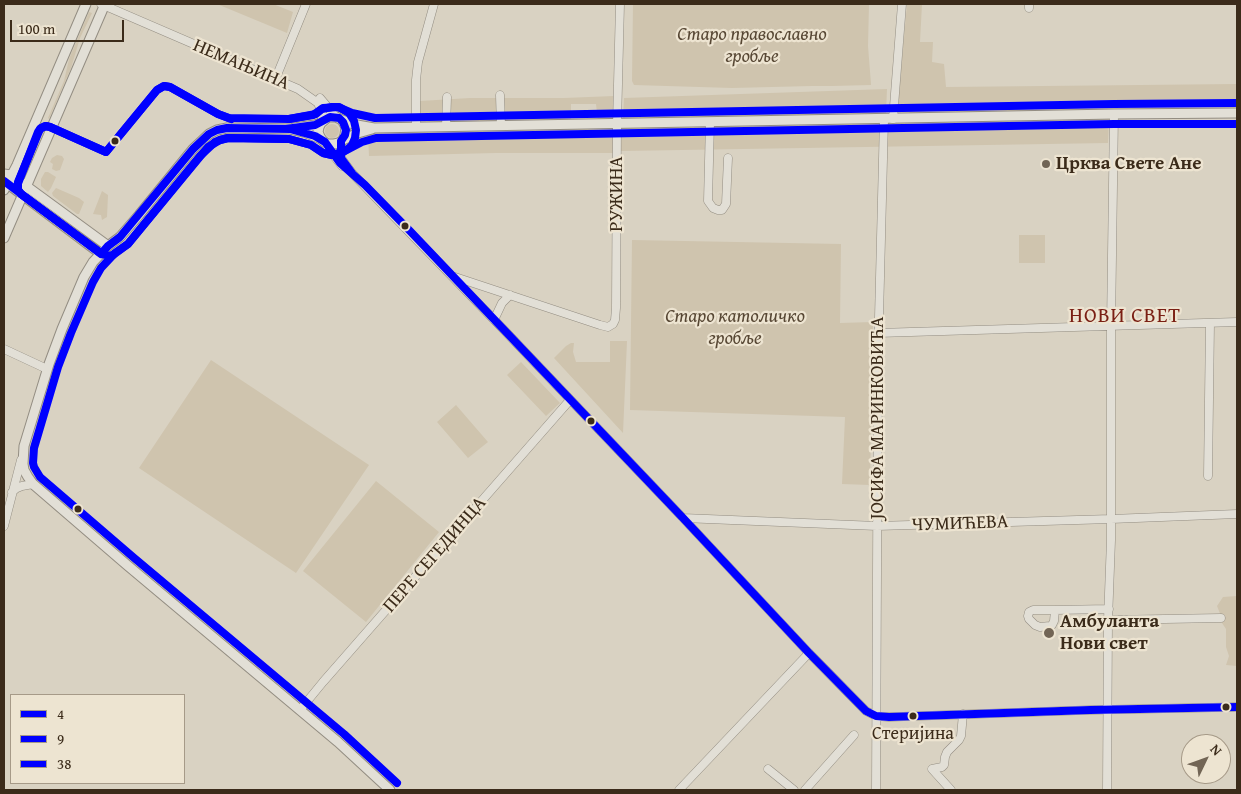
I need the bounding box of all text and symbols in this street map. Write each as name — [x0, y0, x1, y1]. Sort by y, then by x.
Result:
scale bar — [12, 10, 126, 42]
text: 100 m — [18, 18, 55, 39]
park label: Старо православно гробље — [677, 24, 827, 68]
street label: НЕМАЊИНА — [189, 34, 293, 96]
unlabelled marker — [110, 136, 120, 146]
place label: Црква Свете Ане — [1056, 153, 1202, 175]
street label: РУЖИНА — [606, 156, 628, 232]
marker: Црква Свете Ане — [1040, 158, 1052, 170]
unlabelled marker — [400, 221, 410, 231]
district label: НОВИ СВЕТ — [1068, 304, 1182, 330]
park label: Старо католичко гробље — [665, 306, 805, 350]
street label: ЈОСИФА МАРИНКОВИЋА — [867, 317, 889, 519]
unlabelled marker — [586, 416, 596, 426]
street label: ПЕРЕ СЕГЕДИНЦА — [379, 492, 491, 618]
unlabelled marker — [73, 504, 83, 514]
street label: ЧУМИЋЕВА — [911, 511, 1009, 537]
place label: Амбуланта Нови свет — [1060, 611, 1159, 655]
marker: Амбуланта Нови свет — [1042, 626, 1056, 640]
legend — [10, 694, 185, 784]
unlabelled marker — [1221, 702, 1231, 712]
text: 4 — [57, 703, 64, 724]
marker: Стеријина — [908, 711, 918, 721]
place label: Стеријина — [872, 723, 954, 745]
text: 9 — [57, 728, 64, 749]
north arrow — [1181, 734, 1231, 784]
text: N — [1206, 739, 1227, 760]
text: 38 — [57, 753, 71, 774]

